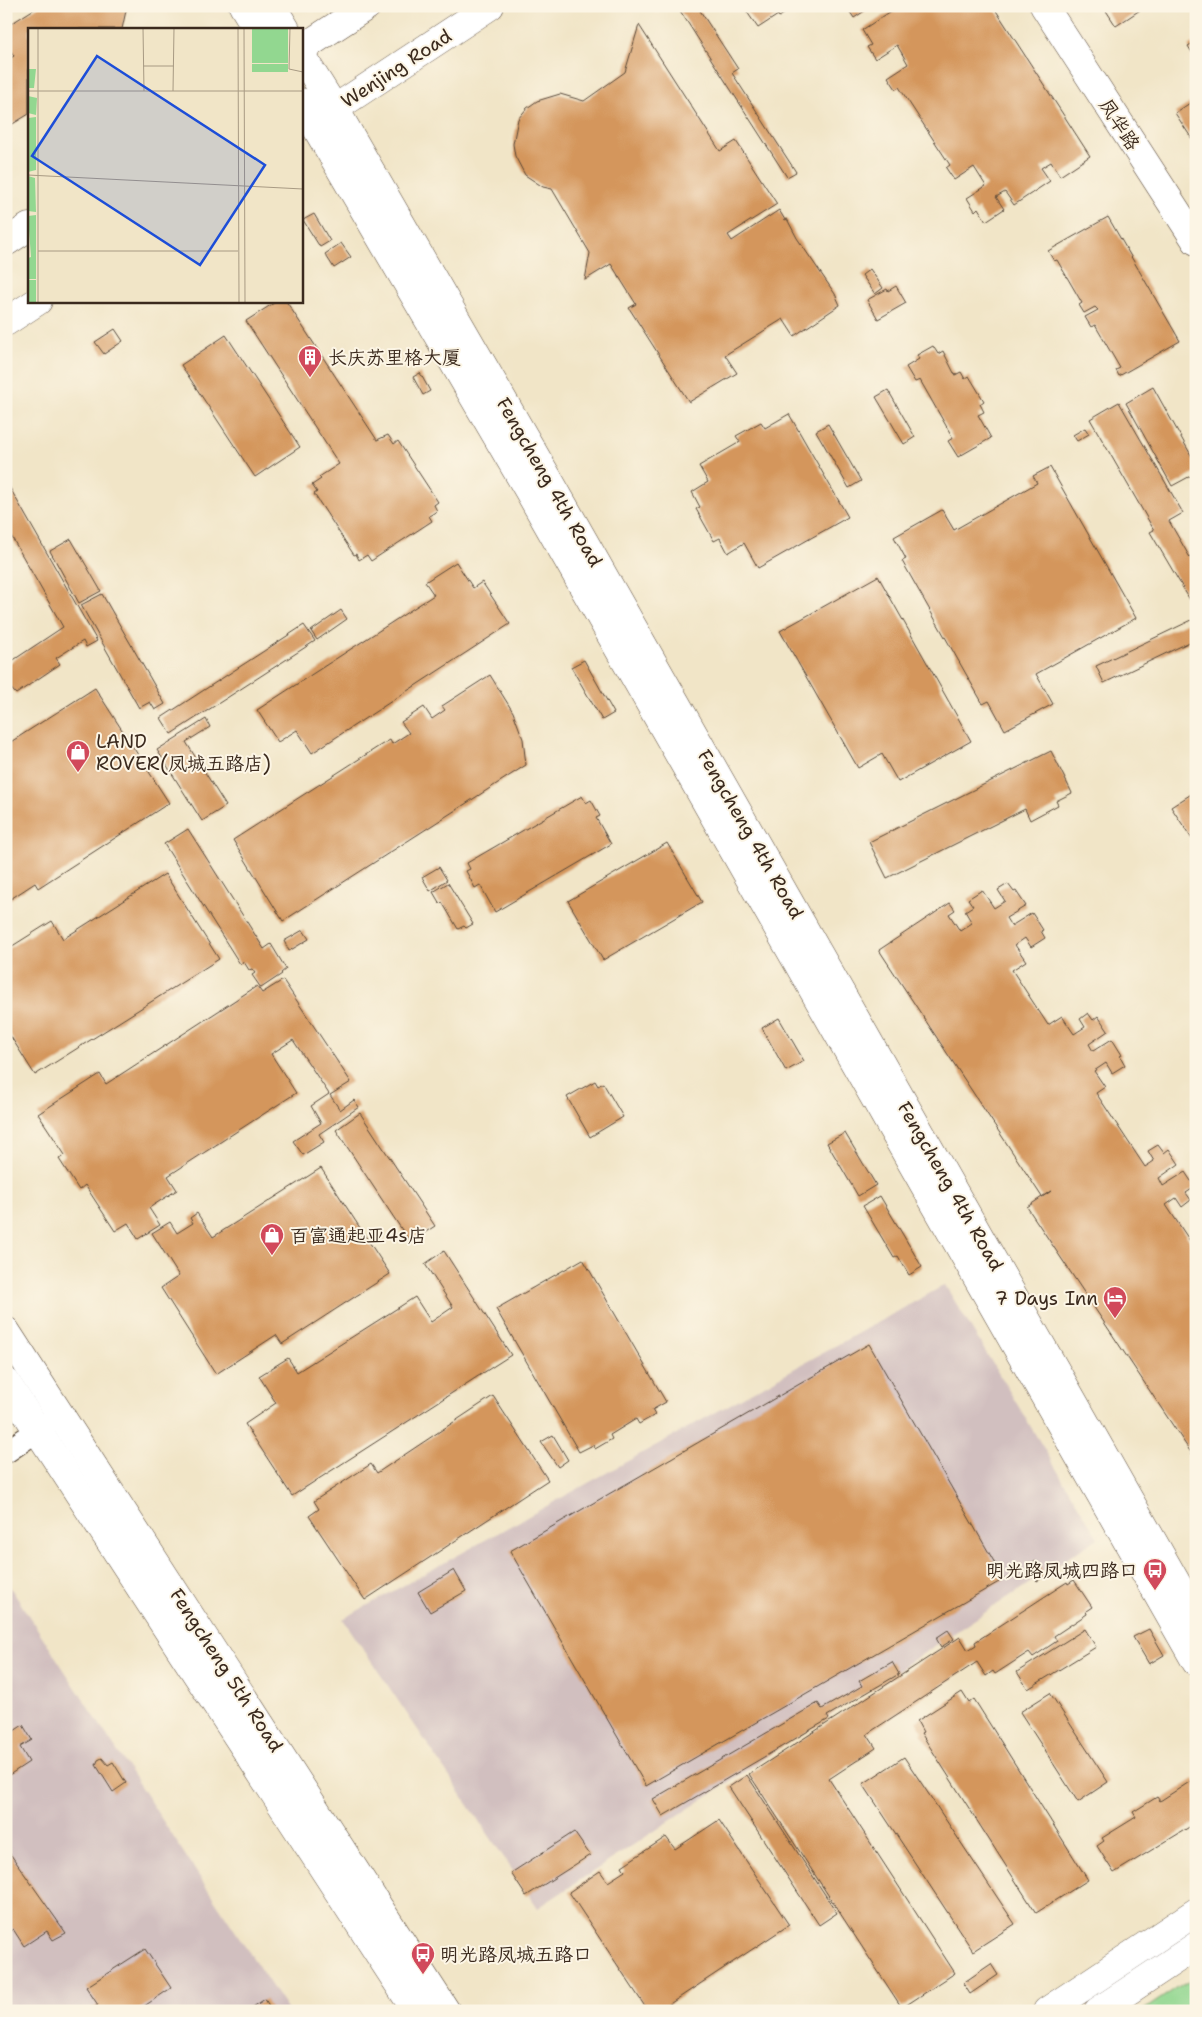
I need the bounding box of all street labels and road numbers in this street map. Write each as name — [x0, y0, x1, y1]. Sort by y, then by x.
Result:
street label: Wenjing Road — [336, 23, 456, 113]
street label: 凤华路 — [1094, 94, 1146, 155]
street label: Fengcheng 4th Road — [491, 393, 608, 571]
street label: Fengcheng 4th Road — [692, 745, 809, 923]
street label: Fengcheng 4th Road — [892, 1097, 1009, 1275]
street label: Fengcheng 5th Road — [164, 1584, 289, 1757]

